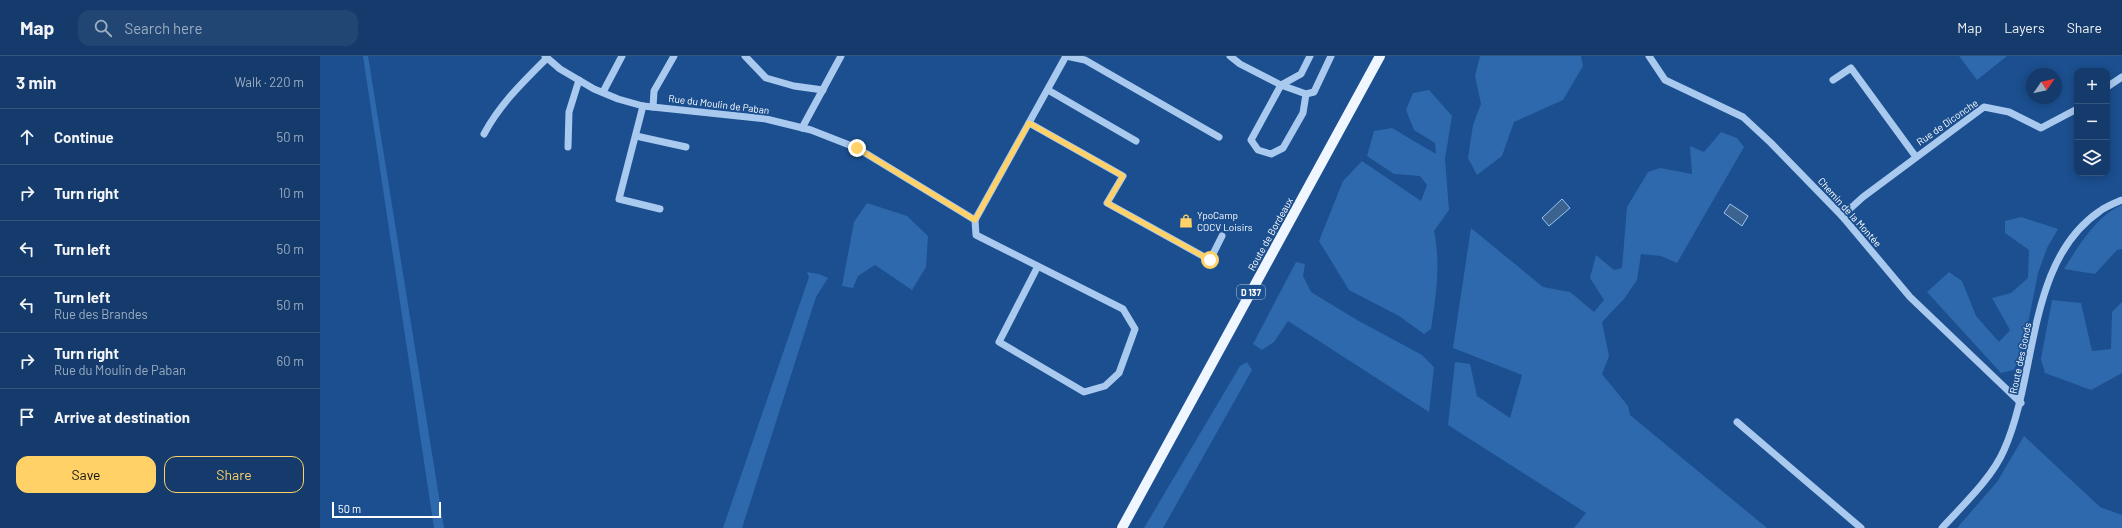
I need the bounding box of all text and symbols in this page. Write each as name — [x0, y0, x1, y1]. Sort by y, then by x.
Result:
search box — [78, 10, 358, 46]
text: Map — [20, 16, 54, 39]
icon: search — [92, 17, 114, 39]
text: Search here — [124, 19, 202, 37]
text: Map — [1957, 19, 1982, 36]
text: Layers — [2004, 19, 2045, 36]
text: Share — [2067, 19, 2102, 36]
north arrow — [2026, 68, 2062, 104]
map controls — [2074, 68, 2110, 176]
button: + — [2074, 68, 2110, 104]
text: 3 min — [16, 72, 56, 92]
text: Walk · 220 m — [234, 74, 304, 90]
street label: Rue du Moulin de Paban — [668, 92, 770, 116]
street label: Rue de Diconche — [1914, 96, 1980, 148]
button: − — [2074, 104, 2110, 140]
icon: ahead — [16, 126, 38, 148]
text: Continue — [54, 128, 114, 146]
text: 50 m — [277, 129, 304, 145]
route end — [848, 139, 866, 157]
button: layers — [2074, 140, 2110, 176]
street label: Chemin de la Montée — [1816, 175, 1884, 249]
icon: right — [16, 182, 38, 204]
text: Turn right — [54, 184, 119, 202]
text: 10 m — [279, 185, 304, 201]
street label: Route de Bordeaux — [1245, 195, 1295, 273]
place label: YpoCamp COCV Loisirs — [1197, 209, 1253, 233]
shop icon: YpoCamp COCV Loisirs — [1178, 213, 1194, 229]
icon: left — [16, 238, 38, 260]
text: Turn left — [54, 240, 110, 258]
text: 50 m — [277, 241, 304, 257]
route start — [1201, 251, 1219, 269]
road number: D 137 — [1237, 285, 1265, 299]
text: Turn left — [54, 288, 110, 306]
icon: left — [16, 294, 38, 316]
text: 50 m — [277, 297, 304, 313]
text: Rue des Brandes — [54, 306, 148, 322]
street label: Route des Gonds — [2007, 321, 2033, 395]
text: Turn right — [54, 344, 119, 362]
icon: right — [16, 350, 38, 372]
text: 60 m — [277, 353, 304, 369]
text: Rue du Moulin de Paban — [54, 362, 186, 378]
icon: arrive — [16, 406, 38, 428]
text: Arrive at destination — [54, 408, 190, 426]
button: Save — [16, 456, 156, 493]
button: Share — [164, 456, 304, 493]
scale bar — [332, 500, 441, 519]
text: 50 m — [338, 502, 361, 515]

